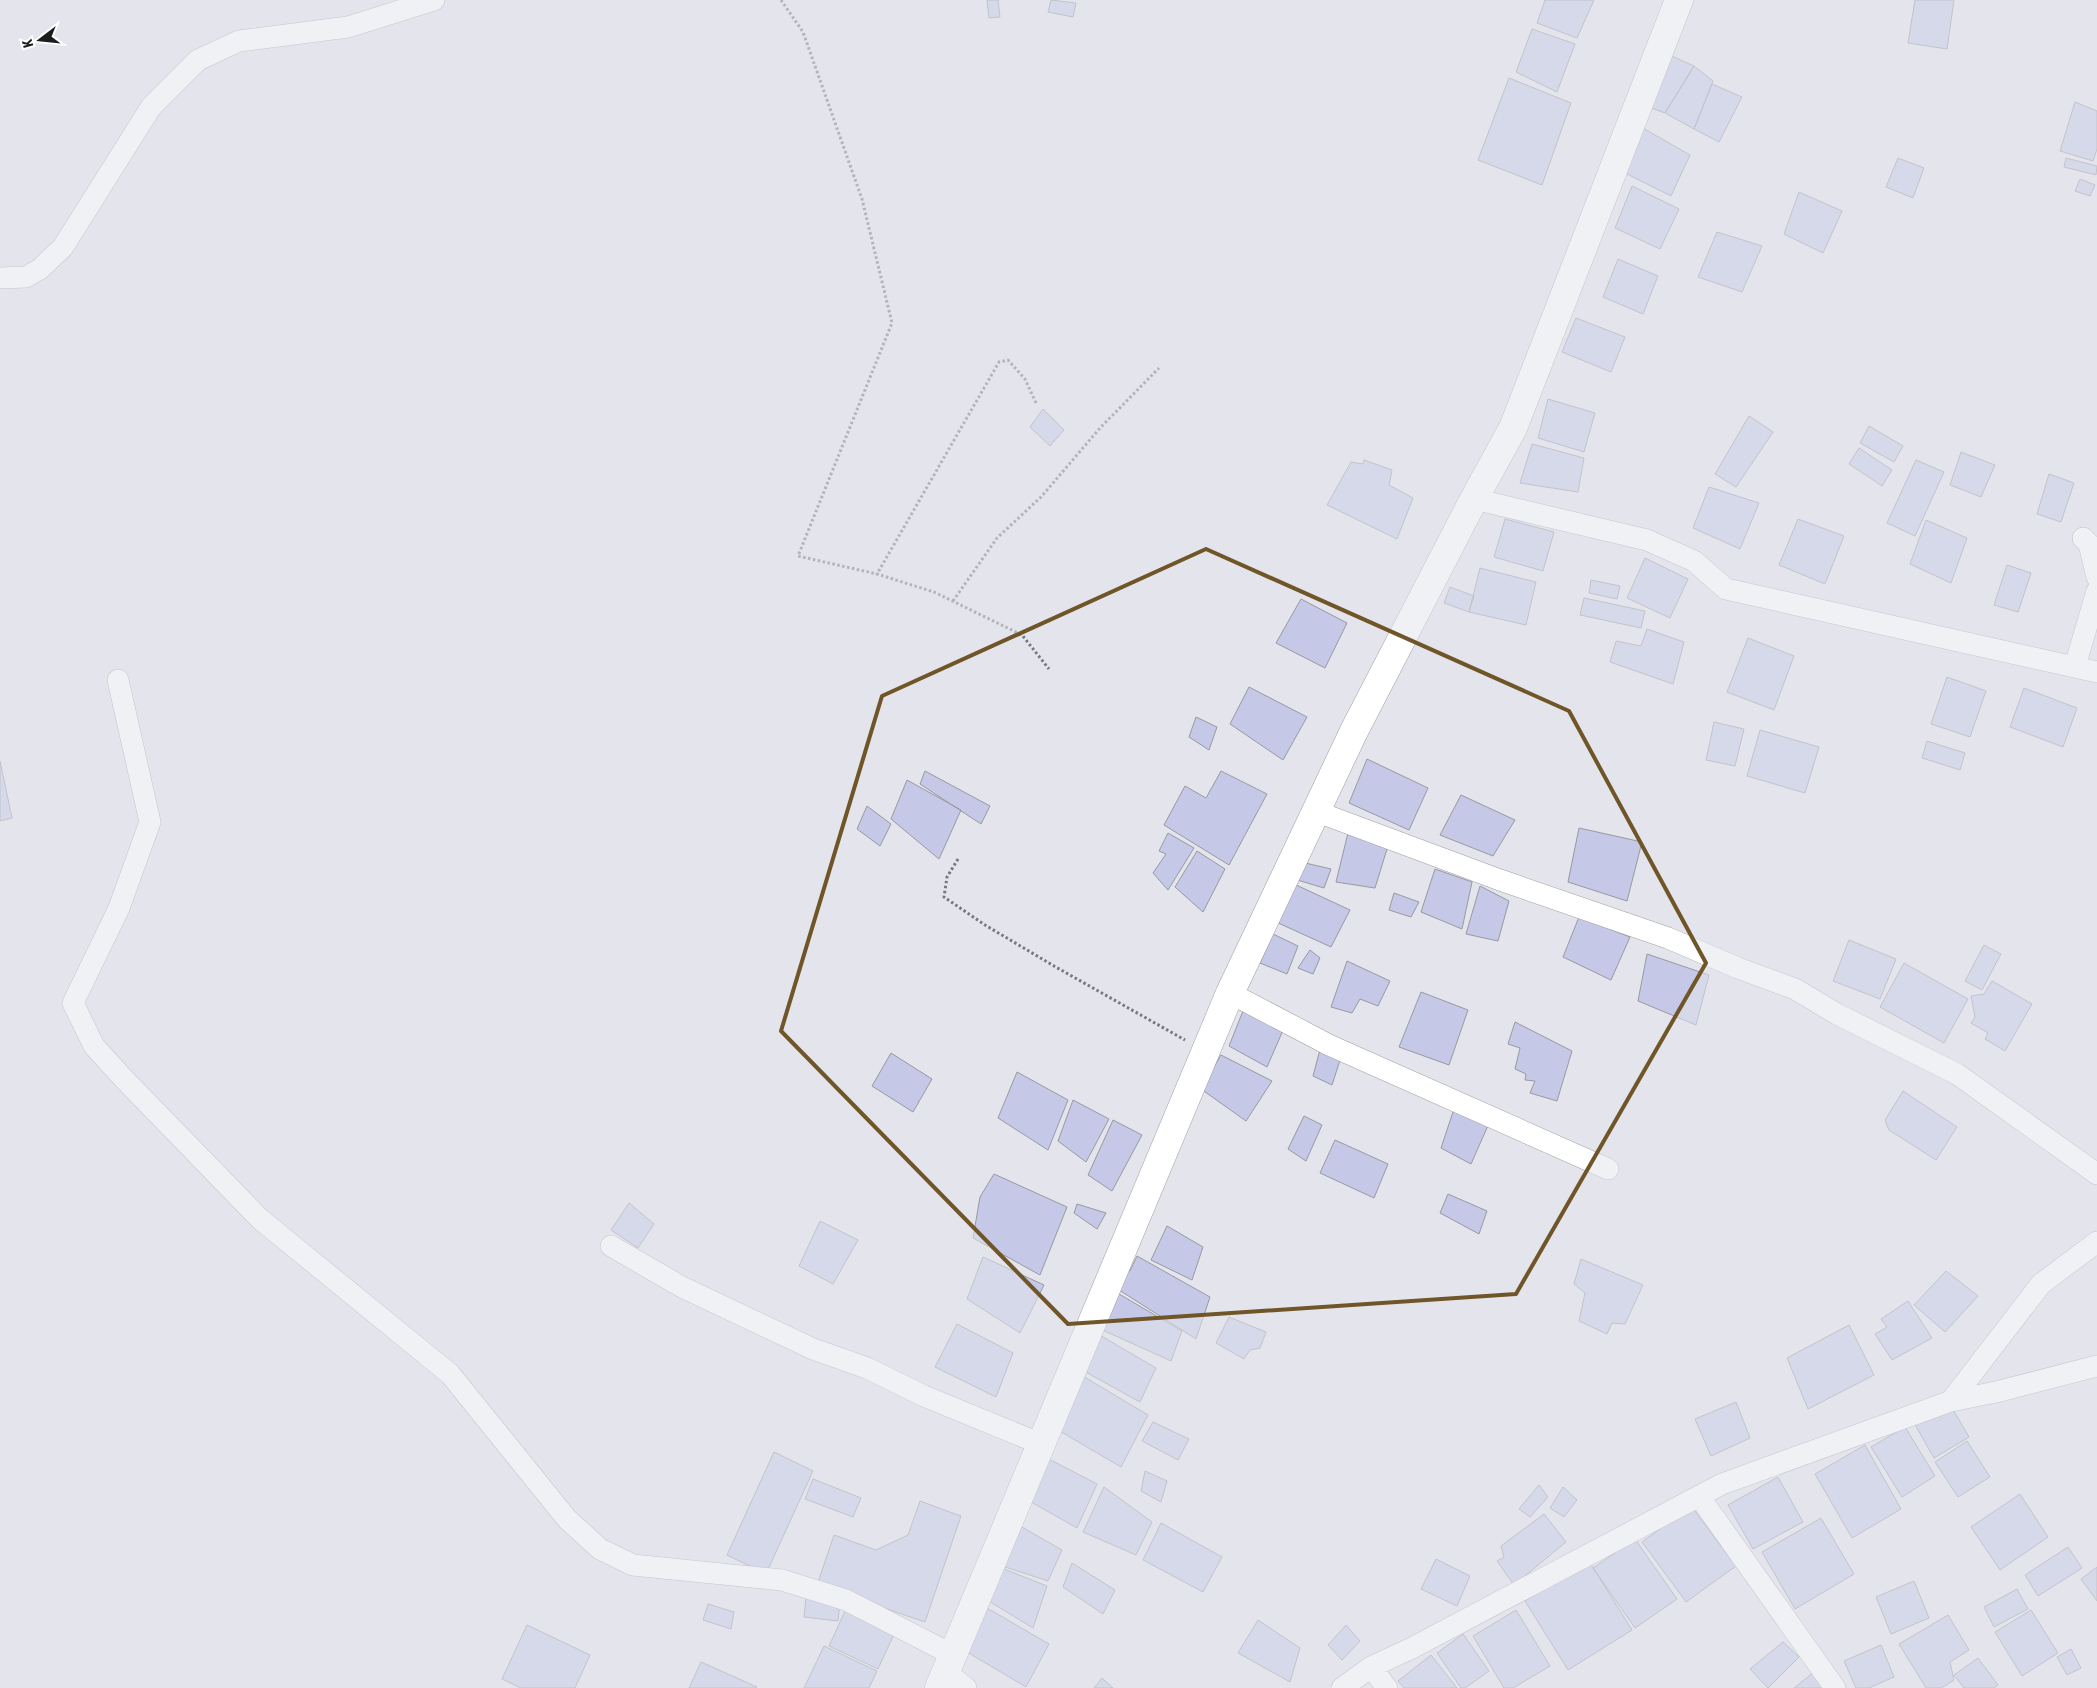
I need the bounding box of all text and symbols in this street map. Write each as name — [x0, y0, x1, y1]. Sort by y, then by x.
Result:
north arrow — [15, 15, 65, 65]
text: K — [19, 37, 36, 50]

